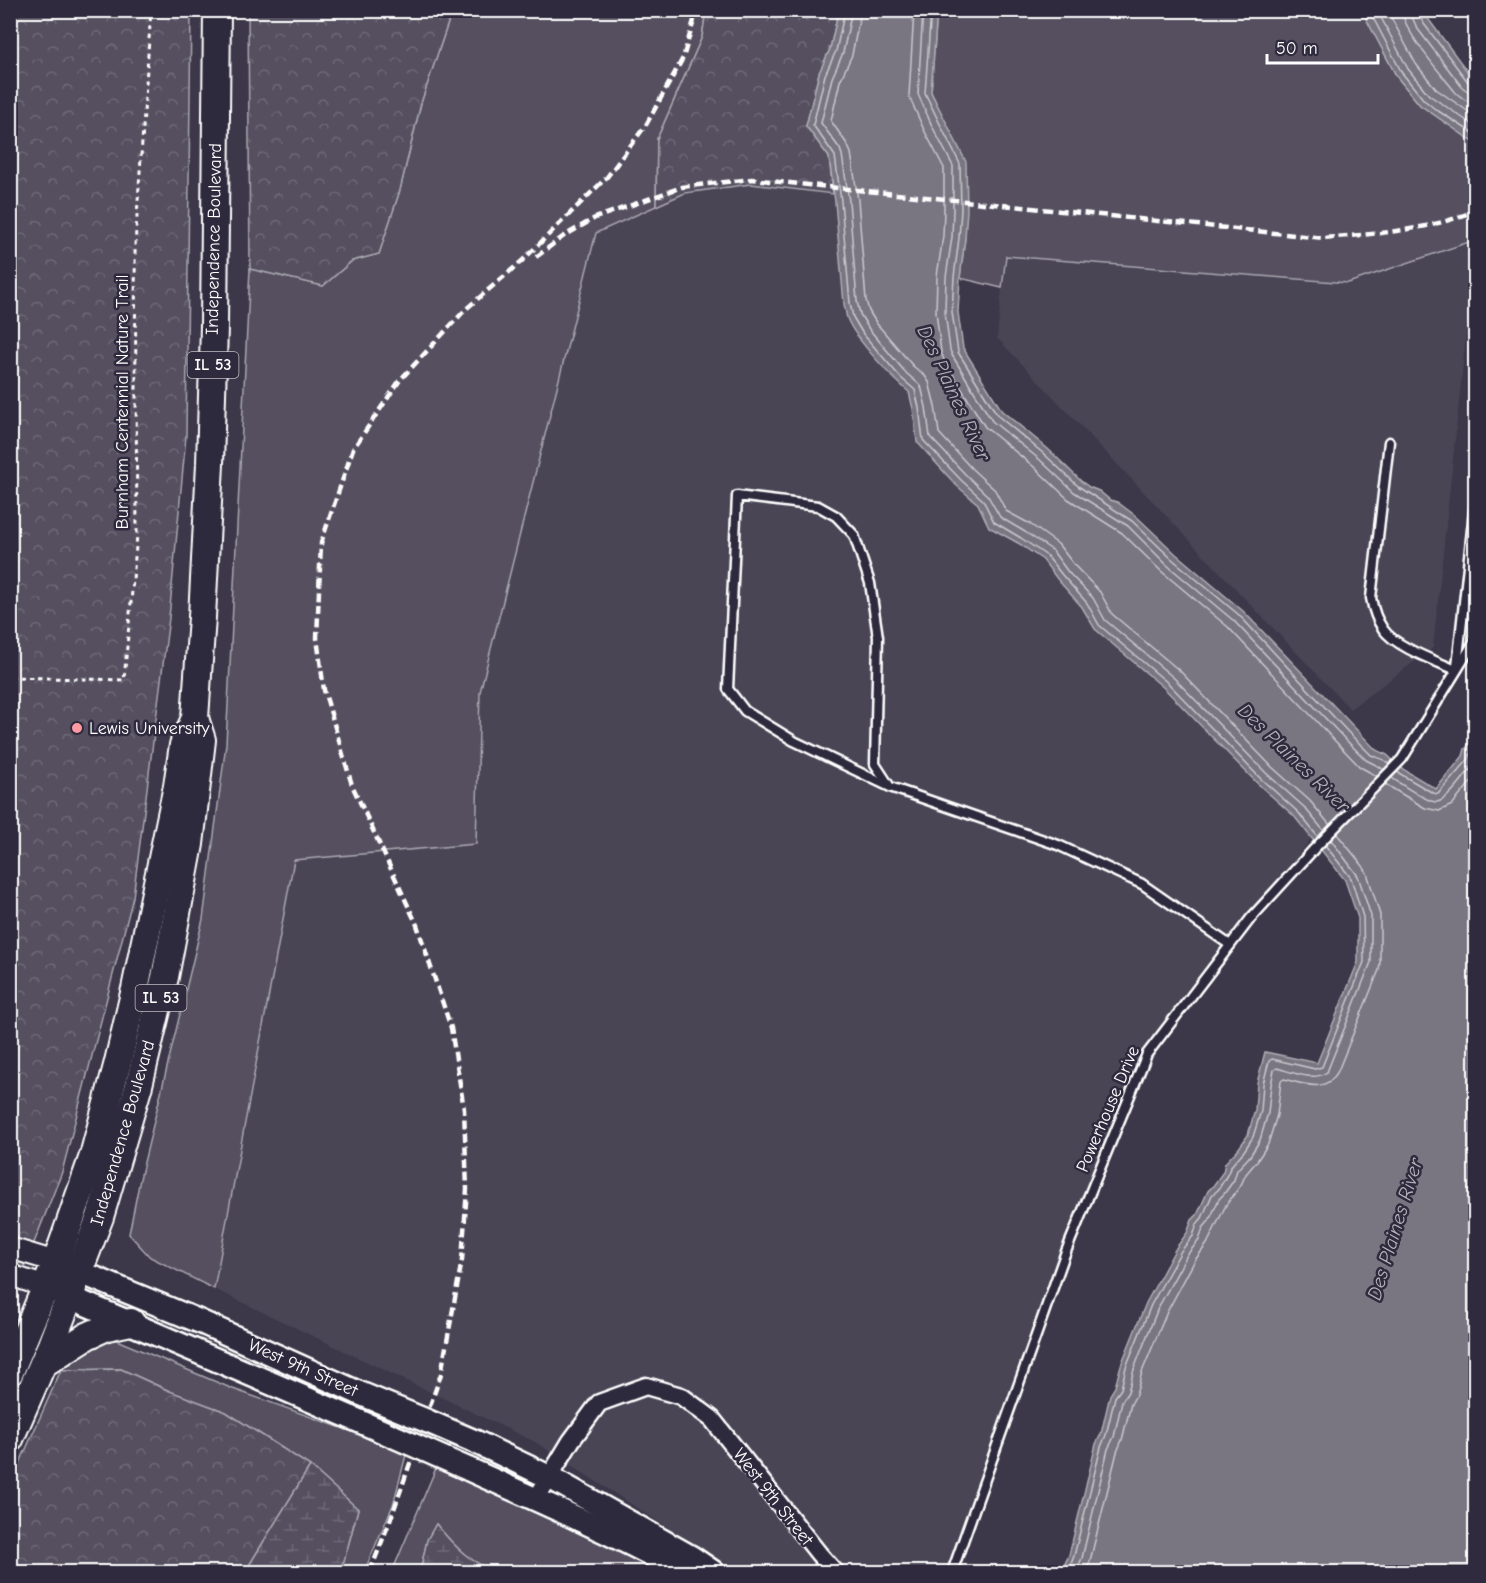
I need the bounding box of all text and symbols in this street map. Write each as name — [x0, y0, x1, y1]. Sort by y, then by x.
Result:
scale bar — [1267, 27, 1378, 65]
text: 50 m — [1276, 38, 1318, 59]
street label: Independence Boulevard — [202, 143, 226, 335]
street label: Burnham Centennial Nature Trail — [112, 274, 133, 530]
water label: Des Plaines River — [913, 322, 996, 465]
road number: IL 53 — [188, 352, 238, 378]
water label: Des Plaines River — [1233, 699, 1356, 818]
place label: Lewis University — [89, 718, 211, 739]
marker: Lewis University — [70, 721, 84, 735]
road number: IL 53 — [136, 985, 186, 1011]
street label: Independence Boulevard — [86, 1038, 160, 1228]
street label: Powerhouse Drive — [1072, 1043, 1144, 1175]
water label: Des Plaines River — [1363, 1154, 1428, 1303]
street label: West 9th Street — [245, 1335, 362, 1402]
street label: West 9th Street — [729, 1444, 818, 1550]

